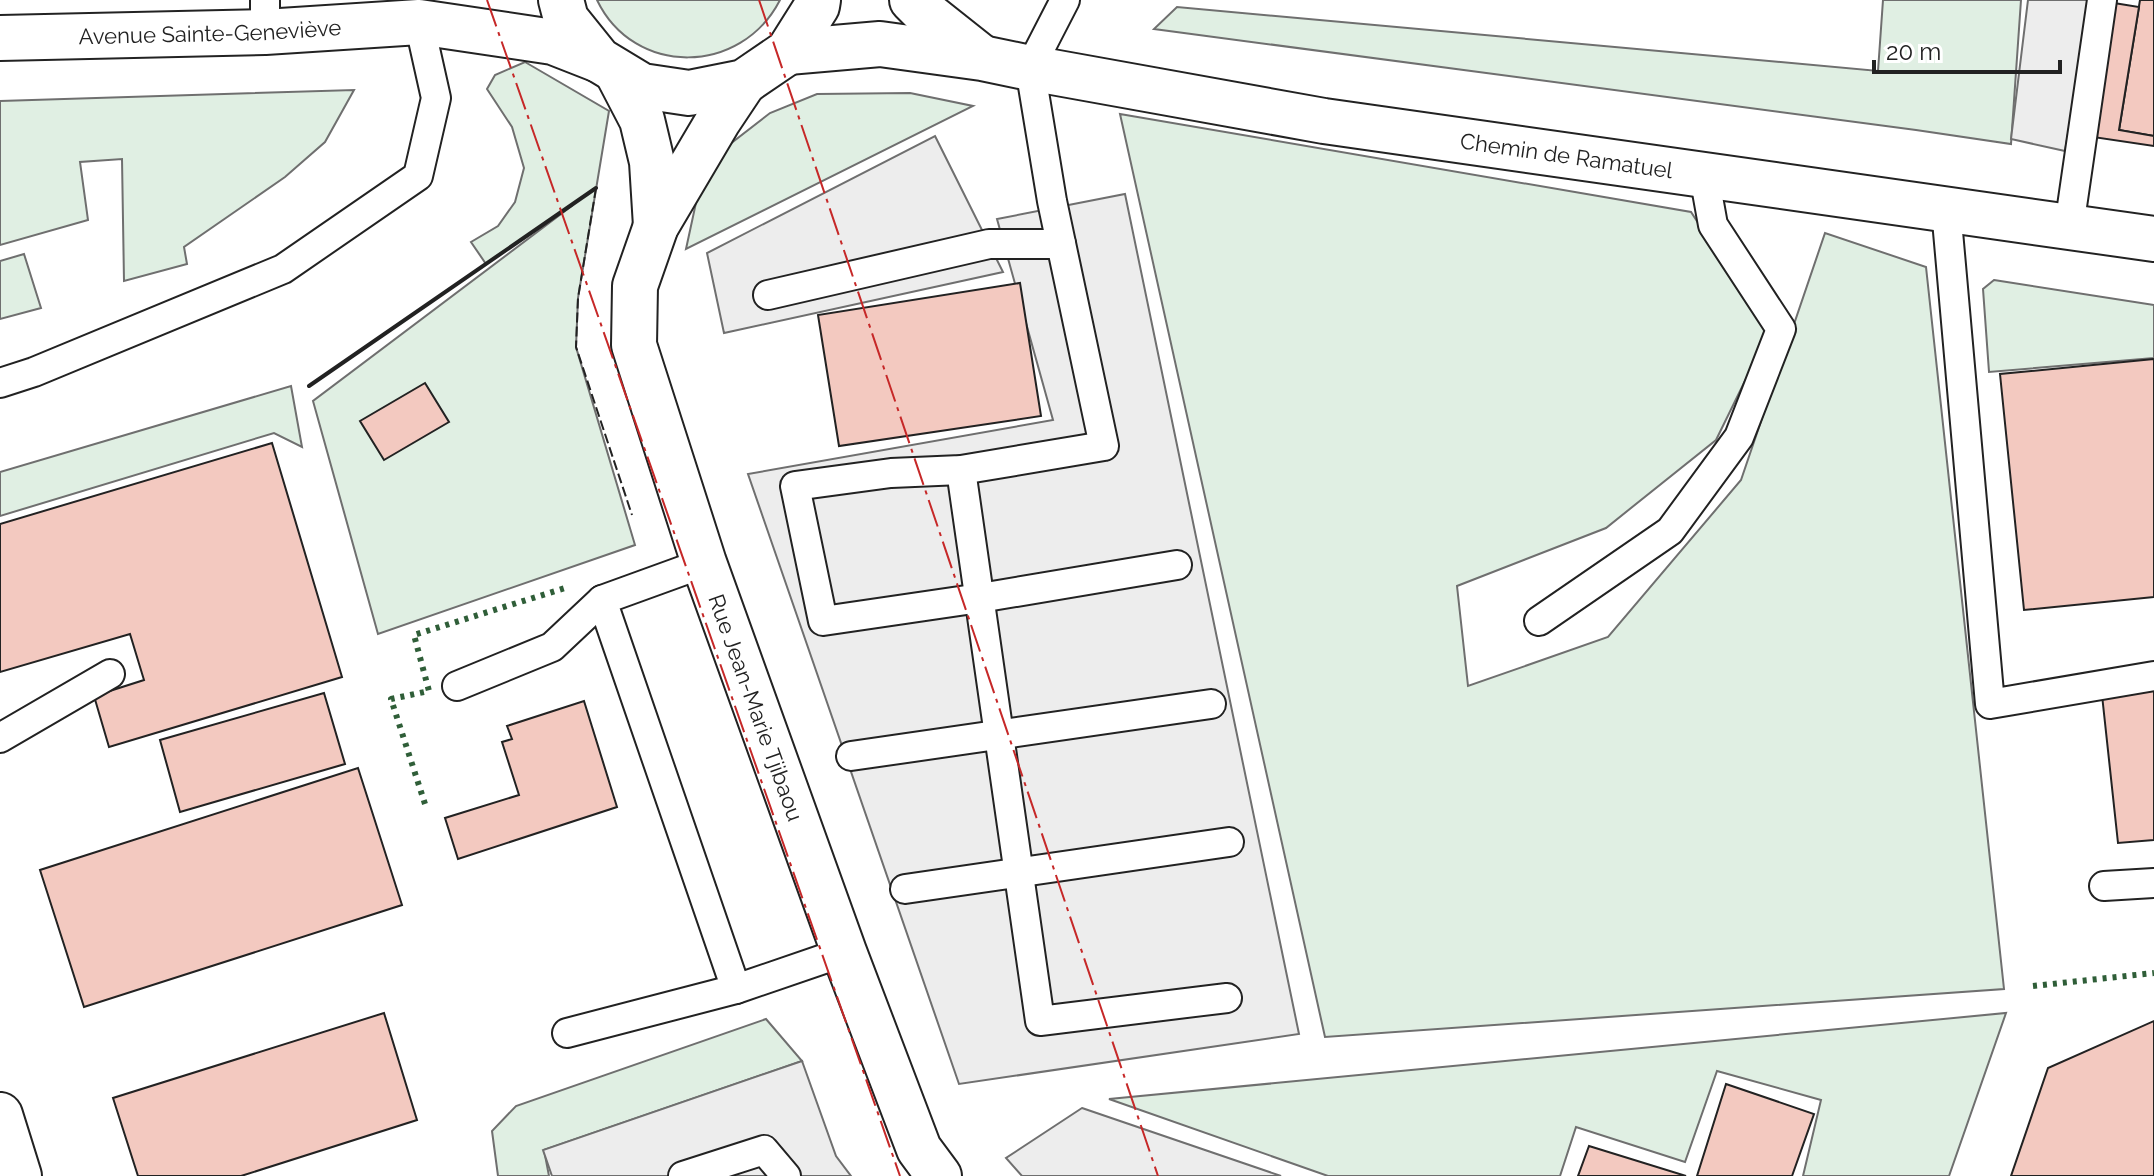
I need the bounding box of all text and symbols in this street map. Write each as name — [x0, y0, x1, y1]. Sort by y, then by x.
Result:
street label: Avenue Sainte-Geneviève — [78, 14, 342, 49]
scale bar — [1874, 24, 2060, 74]
text: 20 m — [1886, 37, 1941, 66]
street label: Chemin de Ramatuel — [1459, 128, 1674, 183]
street label: Rue Jean-Marie Tjibaou — [703, 591, 809, 825]

